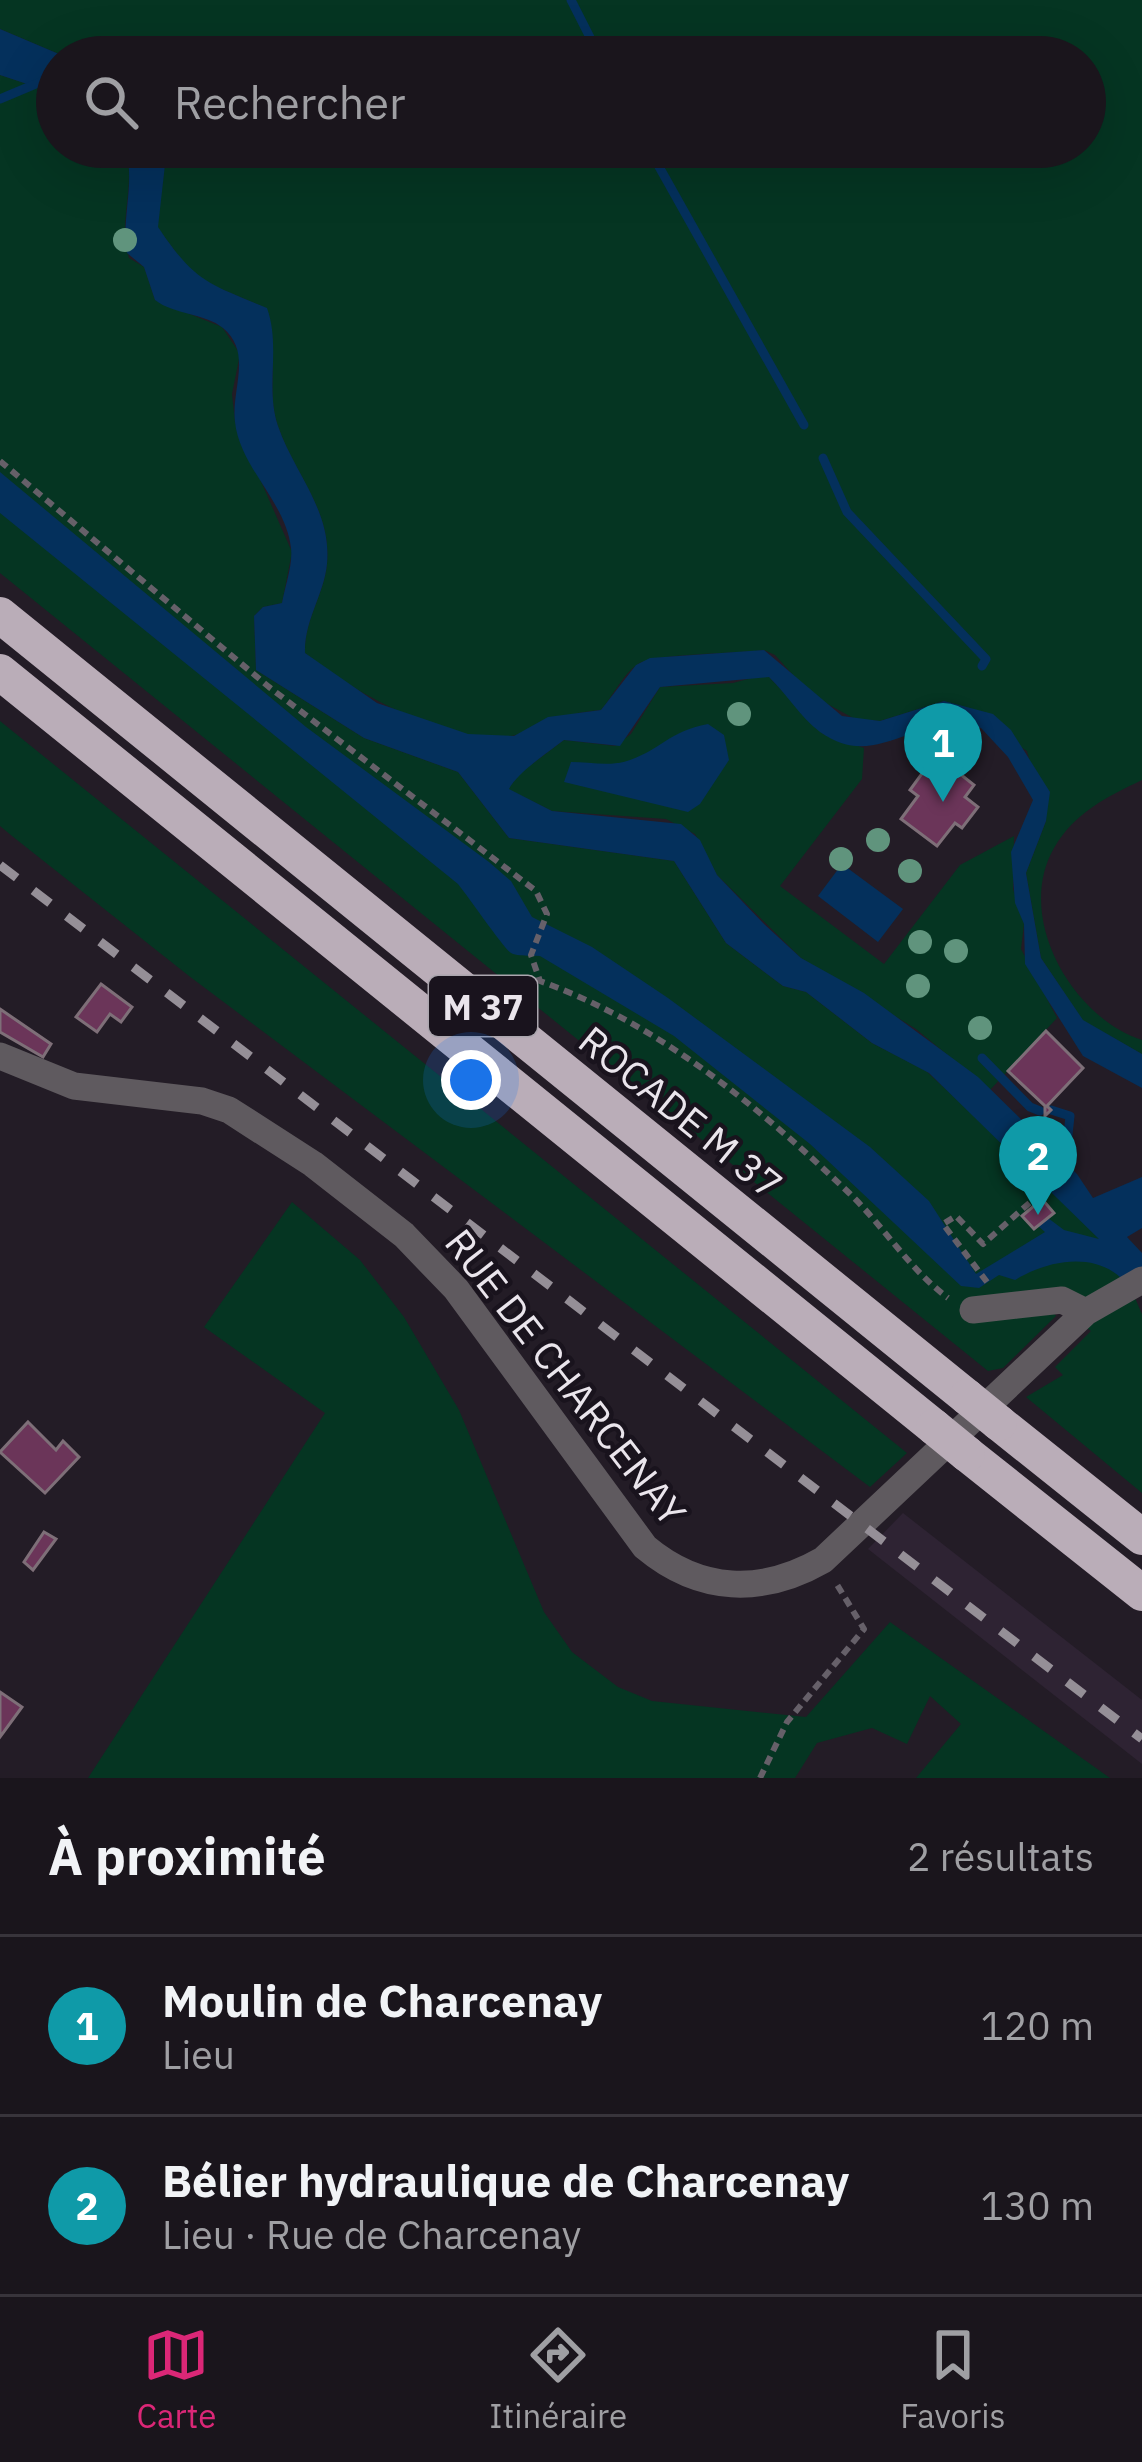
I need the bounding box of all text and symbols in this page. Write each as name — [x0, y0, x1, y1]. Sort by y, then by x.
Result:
search box — [36, 36, 1106, 168]
icon: search — [78, 69, 144, 135]
text: Rechercher — [174, 73, 405, 131]
pin: 1 — [904, 703, 982, 802]
road number: M 37 — [429, 976, 537, 1036]
street label: ROCADE M 37 — [569, 1014, 793, 1210]
your location — [441, 1050, 501, 1110]
pin: 2 — [999, 1116, 1077, 1215]
street label: RUE DE CHARCENAY — [434, 1218, 698, 1536]
text: À proximité — [48, 1823, 326, 1889]
text: 2 résultats — [907, 1831, 1094, 1882]
text: Moulin de Charcenay — [162, 1971, 602, 2029]
text: 1 — [75, 2000, 99, 2051]
text: 120 m — [981, 2000, 1094, 2051]
text: Lieu — [162, 2029, 235, 2080]
text: Bélier hydraulique de Charcenay — [162, 2151, 849, 2209]
text: 2 — [75, 2180, 99, 2231]
text: 130 m — [981, 2180, 1094, 2231]
text: Lieu · Rue de Charcenay — [162, 2209, 581, 2260]
tab: Carte — [136, 2322, 216, 2437]
tab: Itinéraire — [489, 2322, 627, 2437]
tab: Favoris — [900, 2322, 1006, 2437]

